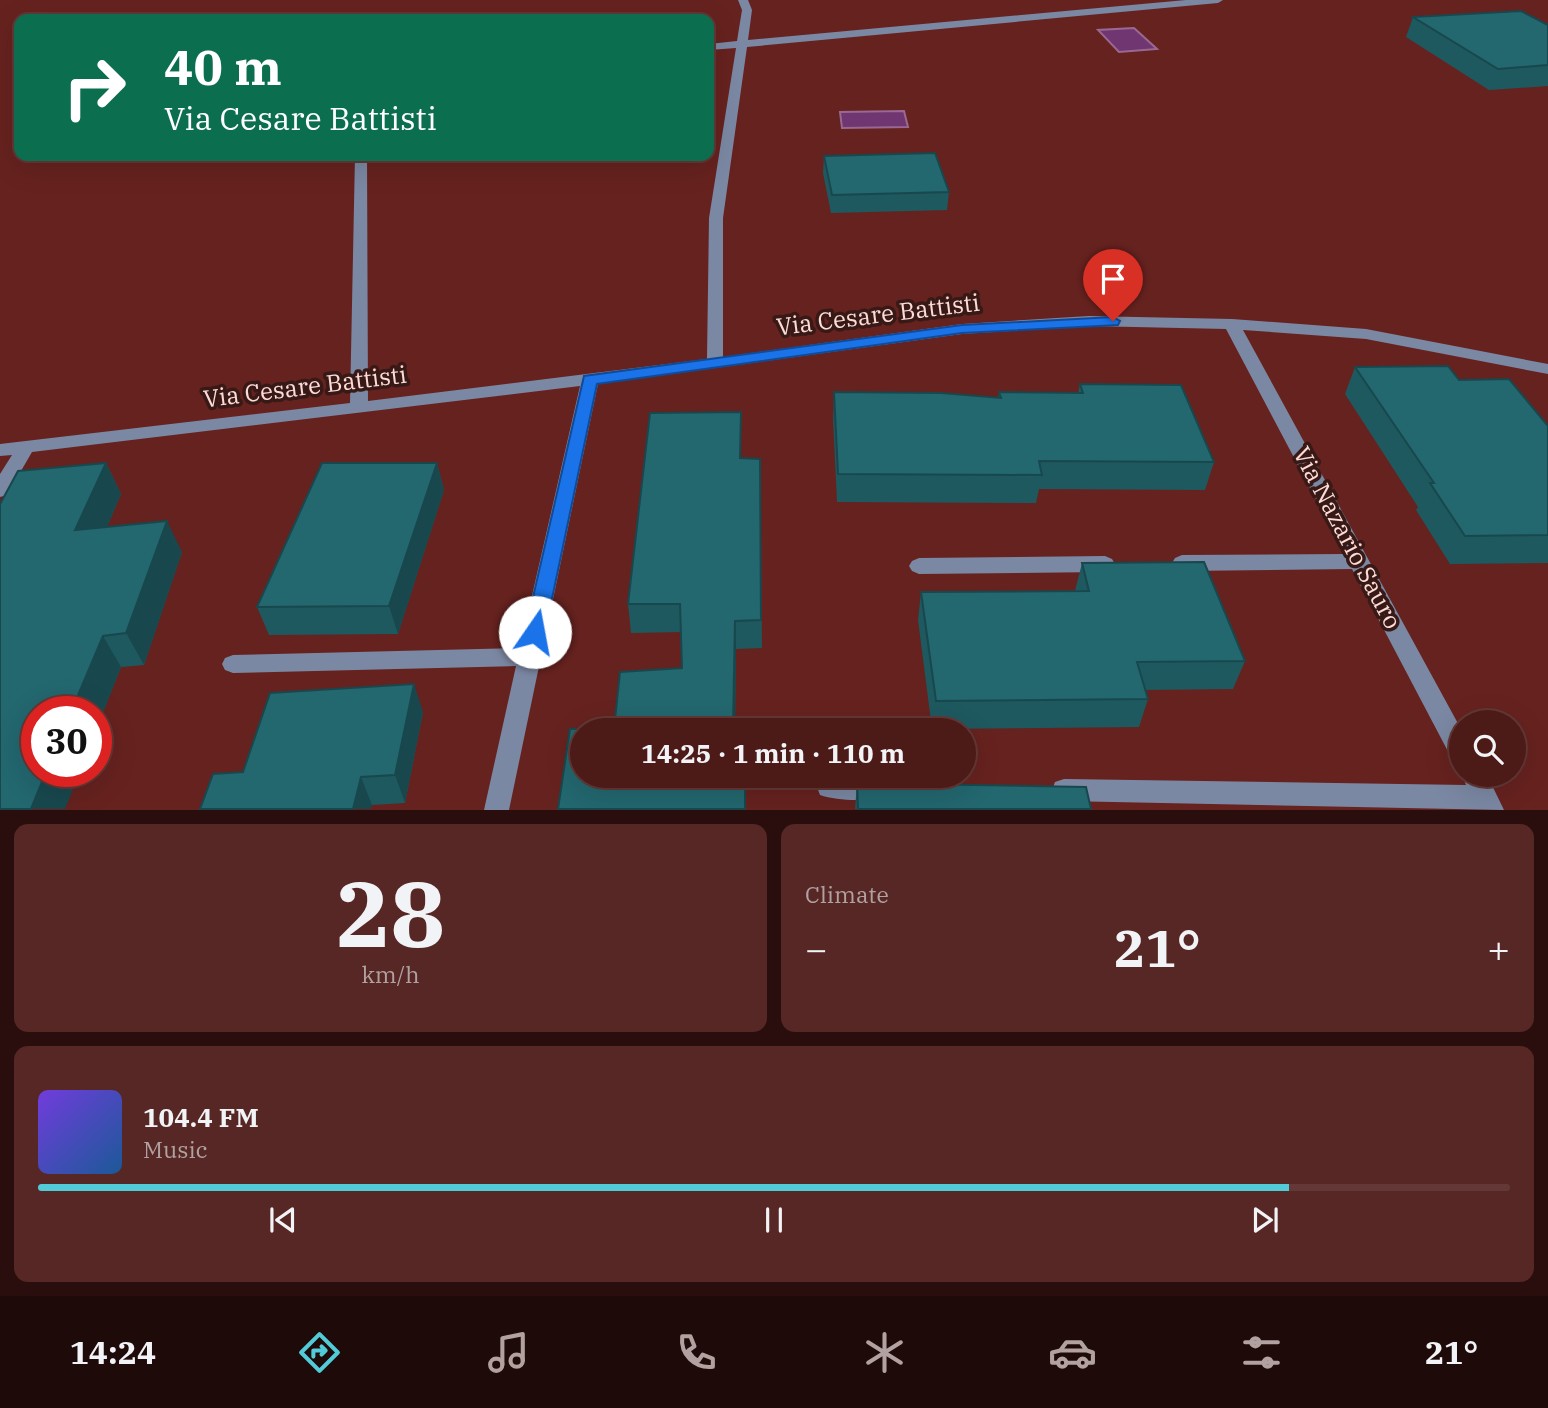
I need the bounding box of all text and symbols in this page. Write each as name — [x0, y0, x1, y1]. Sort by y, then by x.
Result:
text: 40 m — [164, 35, 282, 98]
icon: right — [49, 42, 140, 133]
text: Via Cesare Battisti — [164, 97, 437, 139]
pin — [1083, 249, 1143, 321]
icon: arrive — [1094, 260, 1132, 298]
street label: Via Cesare Battisti — [774, 286, 981, 342]
street label: Via Cesare Battisti — [201, 358, 408, 414]
street label: Via Nazario Sauro — [1286, 441, 1409, 634]
position arrow — [498, 595, 572, 669]
speed limit sign: 30 — [21, 696, 112, 787]
map controls — [1449, 710, 1526, 787]
button: search — [1449, 710, 1526, 787]
text: 14:25 · 1 min · 110 m — [641, 736, 905, 770]
text: 28 — [336, 854, 445, 972]
text: Climate — [805, 879, 889, 909]
text: 21° — [1114, 914, 1201, 981]
text: − — [805, 924, 828, 973]
text: + — [1487, 924, 1510, 973]
text: km/h — [361, 959, 420, 989]
text: 104.4 FM — [143, 1100, 259, 1134]
text: Music — [143, 1134, 208, 1164]
icon: previous — [264, 1201, 302, 1239]
icon: pause — [755, 1201, 793, 1239]
icon: next — [1246, 1201, 1284, 1239]
icon: directions — [295, 1328, 344, 1377]
icon: music — [484, 1328, 533, 1377]
icon: phone — [672, 1328, 721, 1377]
icon: climate — [860, 1328, 909, 1377]
icon: car — [1048, 1328, 1097, 1377]
icon: filters — [1237, 1328, 1286, 1377]
text: 14:24 — [70, 1331, 156, 1373]
text: 21° — [1425, 1331, 1478, 1373]

